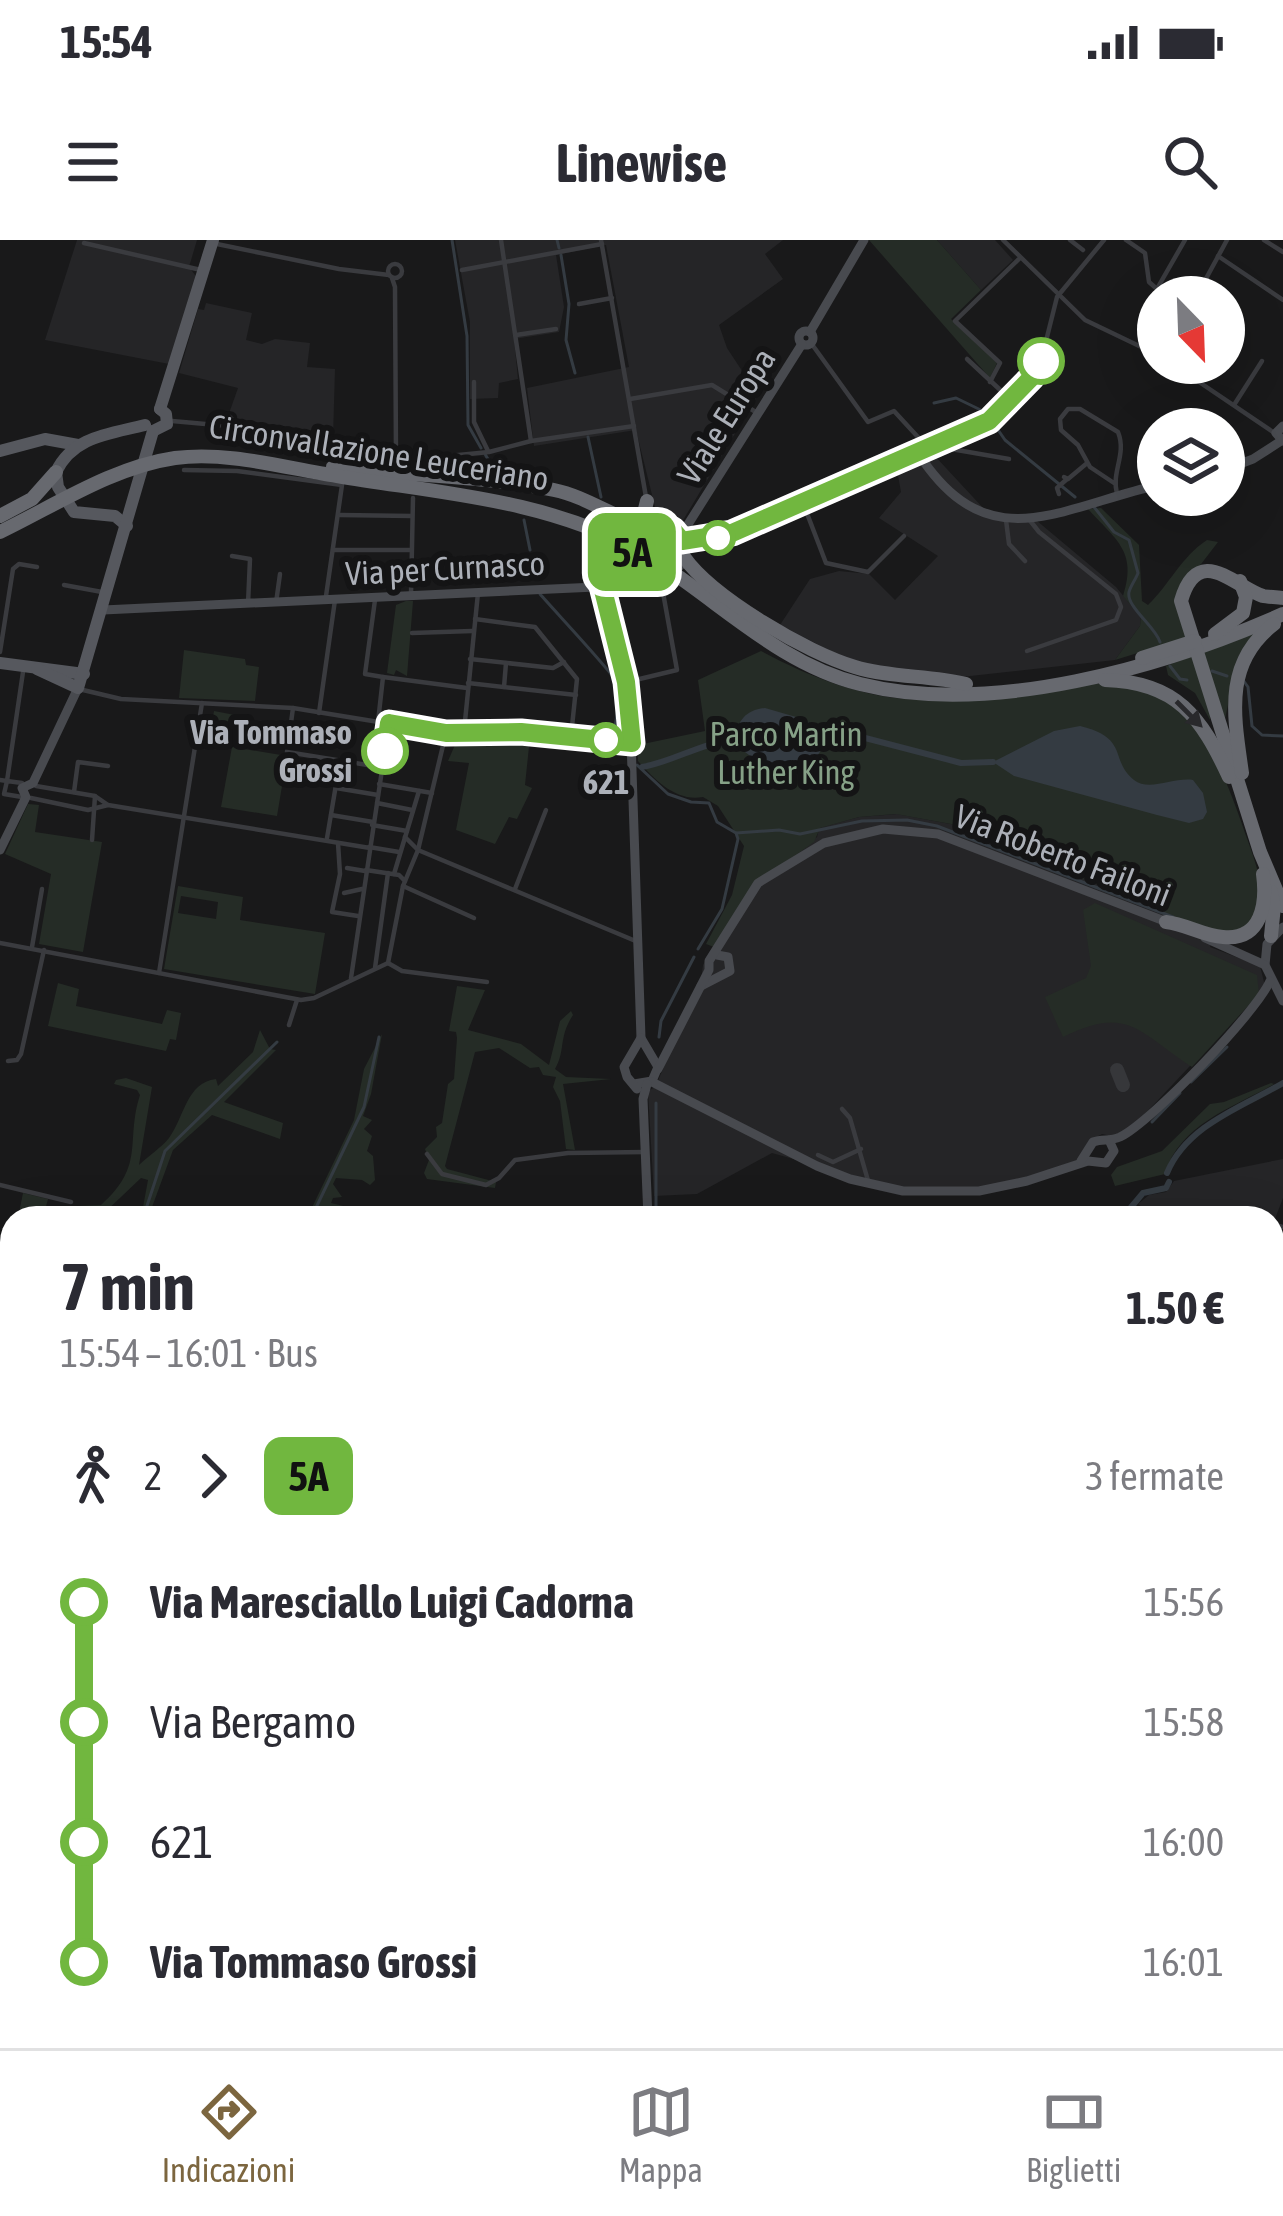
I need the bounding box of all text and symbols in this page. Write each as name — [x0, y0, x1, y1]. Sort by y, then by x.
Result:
text: 15:54 — [60, 16, 153, 68]
icon: menu — [60, 129, 126, 195]
icon: search — [1157, 129, 1223, 195]
text: Linewise — [556, 132, 727, 193]
north arrow — [1137, 276, 1245, 384]
map controls — [1137, 276, 1245, 516]
unlabelled marker — [1019, 339, 1063, 383]
street label: Viale Europa — [669, 341, 783, 491]
street label: Circonvallazione Leuceriano — [207, 406, 551, 498]
button: layers — [1137, 408, 1245, 516]
line badge: 5A — [578, 513, 686, 591]
unlabelled marker — [702, 522, 734, 554]
text: 5A — [612, 528, 652, 576]
street label: Via per Curnasco — [344, 544, 546, 592]
one-way arrow — [1175, 699, 1203, 727]
place label: Via Tommaso Grossi — [189, 713, 352, 789]
park label: Parco Martin Luther King — [710, 715, 862, 791]
marker: 621 — [590, 724, 622, 756]
marker: Via Tommaso Grossi — [363, 729, 407, 773]
place label: 621 — [583, 763, 629, 801]
street label: Via Roberto Failoni — [950, 796, 1176, 914]
text: 7 min — [60, 1248, 195, 1324]
text: 1.50 € — [1126, 1282, 1224, 1334]
text: 15:54 – 16:01 · Bus — [60, 1331, 318, 1375]
icon: walk — [60, 1443, 126, 1509]
icon: forward — [180, 1443, 246, 1509]
text: 5A — [288, 1452, 329, 1500]
text: 2 — [144, 1454, 162, 1498]
text: 3 fermate — [1086, 1454, 1224, 1498]
text: Via Maresciallo Luigi Cadorna — [150, 1576, 634, 1628]
text: 15:56 — [1144, 1580, 1224, 1624]
text: Via Bergamo — [150, 1696, 356, 1748]
text: 15:58 — [1144, 1700, 1224, 1744]
text: 621 — [150, 1816, 213, 1868]
text: 16:00 — [1143, 1820, 1224, 1864]
text: Via Tommaso Grossi — [150, 1936, 477, 1988]
text: 16:01 — [1143, 1940, 1224, 1984]
tab: Indicazioni — [162, 2079, 295, 2189]
tab: Mappa — [619, 2079, 703, 2189]
tab: Biglietti — [1026, 2079, 1121, 2189]

